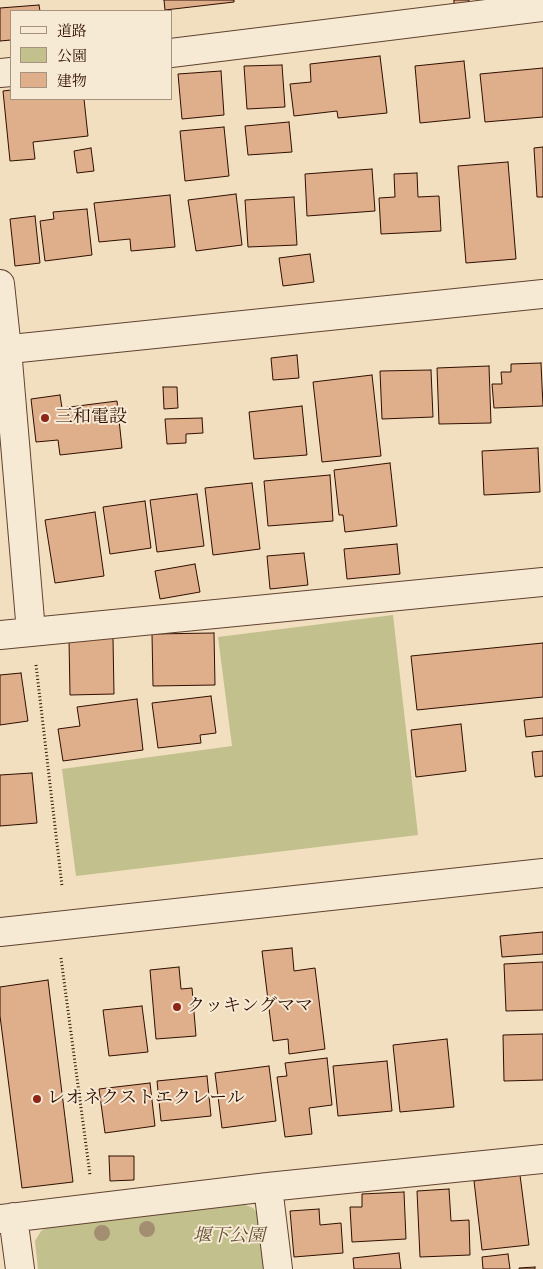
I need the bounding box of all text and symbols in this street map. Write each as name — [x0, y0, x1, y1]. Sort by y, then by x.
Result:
legend — [10, 10, 172, 100]
text: 道路 — [57, 22, 87, 41]
text: 公園 — [57, 47, 87, 66]
text: 建物 — [57, 72, 87, 91]
place label: 三和電設 — [55, 407, 127, 429]
marker: 三和電設 — [39, 412, 51, 424]
place label: クッキングママ — [187, 996, 313, 1018]
marker: クッキングママ — [171, 1001, 183, 1013]
place label: レオネクストエクレール — [47, 1088, 245, 1110]
marker: レオネクストエクレール — [31, 1093, 43, 1105]
park label: 堰下公園 — [193, 1226, 265, 1248]

